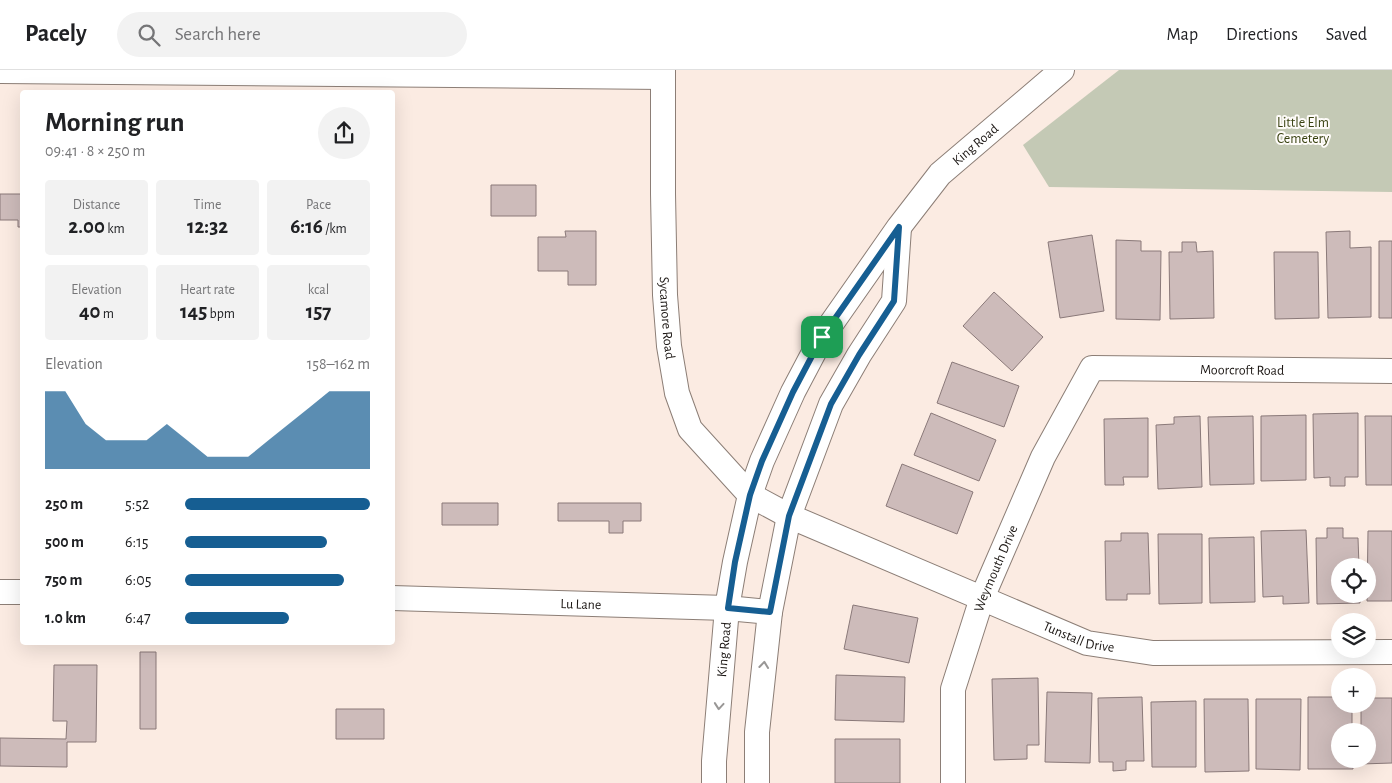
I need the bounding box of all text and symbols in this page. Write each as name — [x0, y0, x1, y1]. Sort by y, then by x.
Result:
search box — [117, 12, 467, 57]
icon: search — [135, 21, 163, 49]
text: Pacely — [25, 22, 87, 46]
text: Search here — [175, 25, 261, 44]
text: Map — [1167, 26, 1198, 44]
text: Directions — [1226, 26, 1298, 44]
text: Saved — [1326, 26, 1367, 44]
button: share — [318, 107, 370, 159]
text: Morning run — [45, 109, 185, 137]
park label: Little Elm Cemetery — [1277, 116, 1329, 146]
street label: King Road — [950, 122, 1001, 168]
text: 09:41 · 8 × 250 m — [45, 143, 145, 159]
text: Distance — [73, 198, 120, 212]
text: Time — [194, 198, 221, 212]
text: Pace — [306, 198, 331, 212]
text: 2.00 — [68, 216, 105, 237]
text: 12:32 — [187, 216, 228, 237]
text: 6:16 — [290, 216, 323, 237]
text: km — [105, 222, 125, 236]
text: /km — [323, 222, 347, 236]
street label: Sycamore Road — [657, 276, 677, 360]
text: Elevation — [71, 283, 122, 297]
text: Heart rate — [180, 283, 235, 297]
text: kcal — [308, 283, 329, 297]
text: 40 — [79, 301, 101, 322]
text: 145 — [180, 301, 207, 322]
text: 157 — [306, 301, 331, 322]
text: m — [101, 307, 114, 321]
text: bpm — [207, 307, 235, 321]
pin — [801, 316, 843, 358]
icon: arrive — [808, 323, 836, 351]
text: Elevation — [45, 356, 103, 372]
text: 158–162 m — [307, 356, 370, 372]
street label: Moorcroft Road — [1200, 363, 1284, 378]
text: 250 m — [45, 496, 83, 512]
text: 5:52 — [125, 496, 149, 512]
street label: Weymouth Drive — [972, 523, 1021, 614]
text: 500 m — [45, 534, 84, 550]
text: 6:15 — [125, 534, 148, 550]
map controls — [1331, 558, 1376, 768]
button: locate — [1331, 558, 1376, 603]
text: 750 m — [45, 572, 83, 588]
text: 6:05 — [125, 572, 151, 588]
street label: Lu Lane — [560, 597, 602, 612]
text: 1.0 km — [45, 610, 86, 626]
text: 6:47 — [125, 610, 151, 626]
button: layers — [1331, 613, 1376, 658]
street label: Tunstall Drive — [1041, 619, 1115, 655]
street label: King Road — [715, 621, 734, 678]
one-way arrow — [758, 660, 769, 668]
button: + — [1331, 668, 1376, 713]
one-way arrow — [713, 702, 724, 710]
button: − — [1331, 723, 1376, 768]

